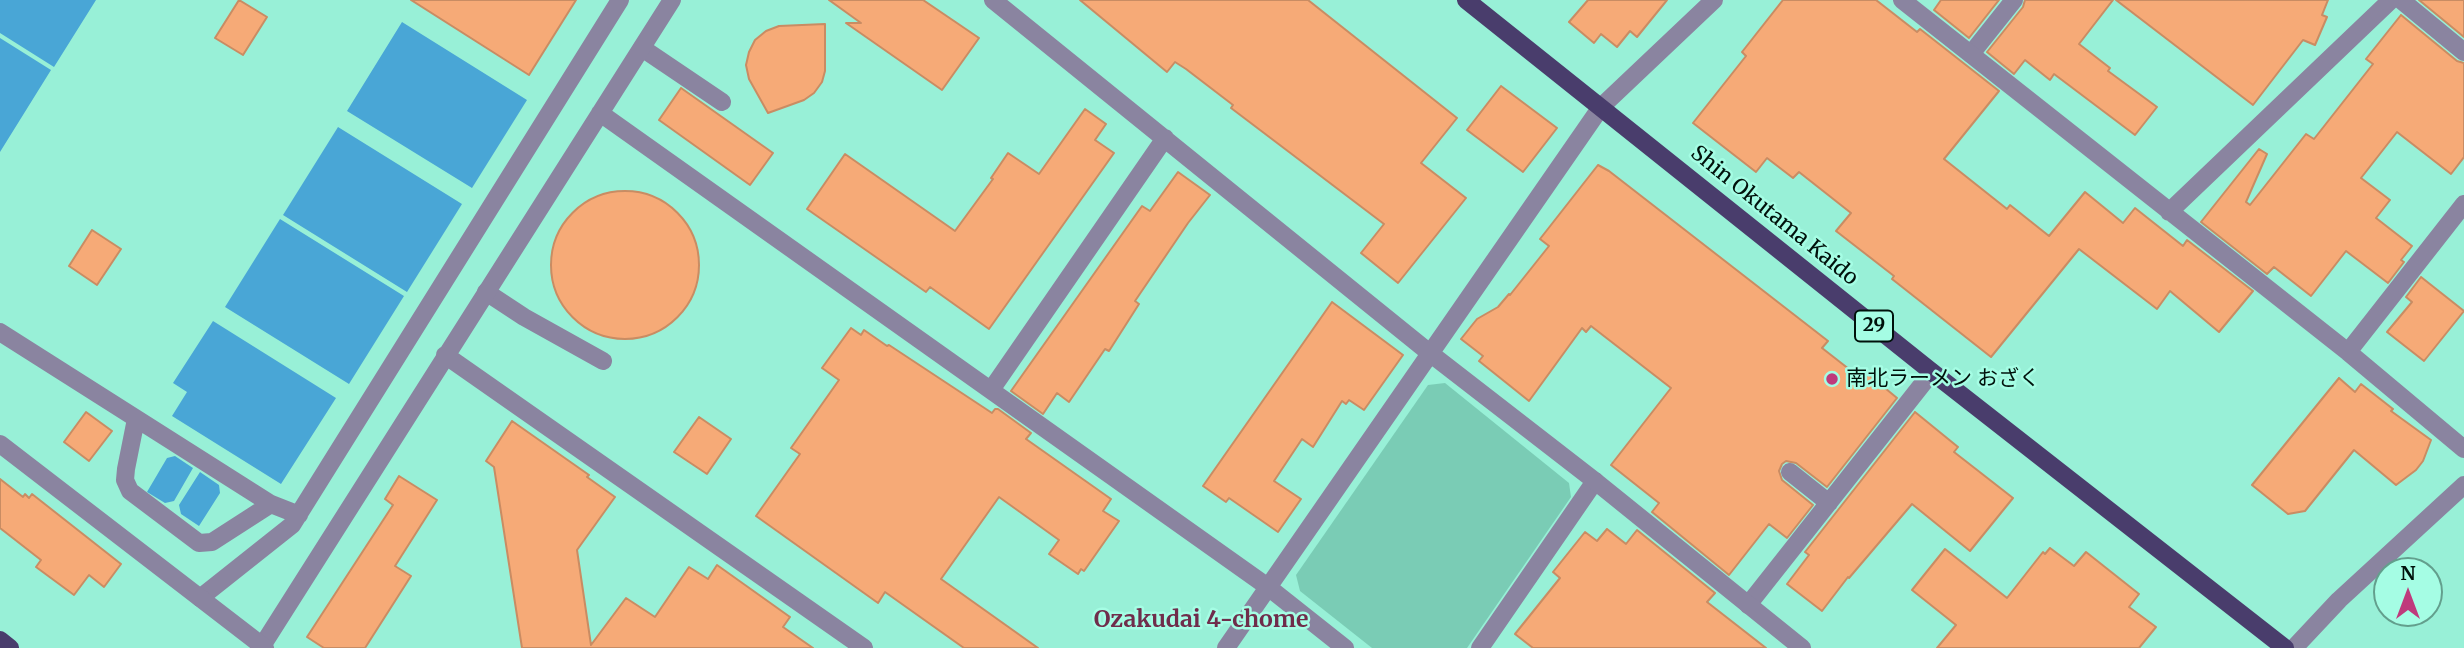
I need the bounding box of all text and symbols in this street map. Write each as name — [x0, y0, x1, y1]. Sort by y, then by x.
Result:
street label: Shin Okutama Kaido — [1685, 141, 1863, 291]
road number: 29 — [1855, 310, 1893, 342]
place label: 南北ラーメン おざく — [1846, 366, 2040, 392]
marker: 南北ラーメン おざく — [1824, 371, 1840, 387]
north arrow — [2373, 557, 2443, 627]
text: N — [2400, 561, 2416, 585]
district label: Ozakudai 4-chome — [1094, 606, 1308, 634]

